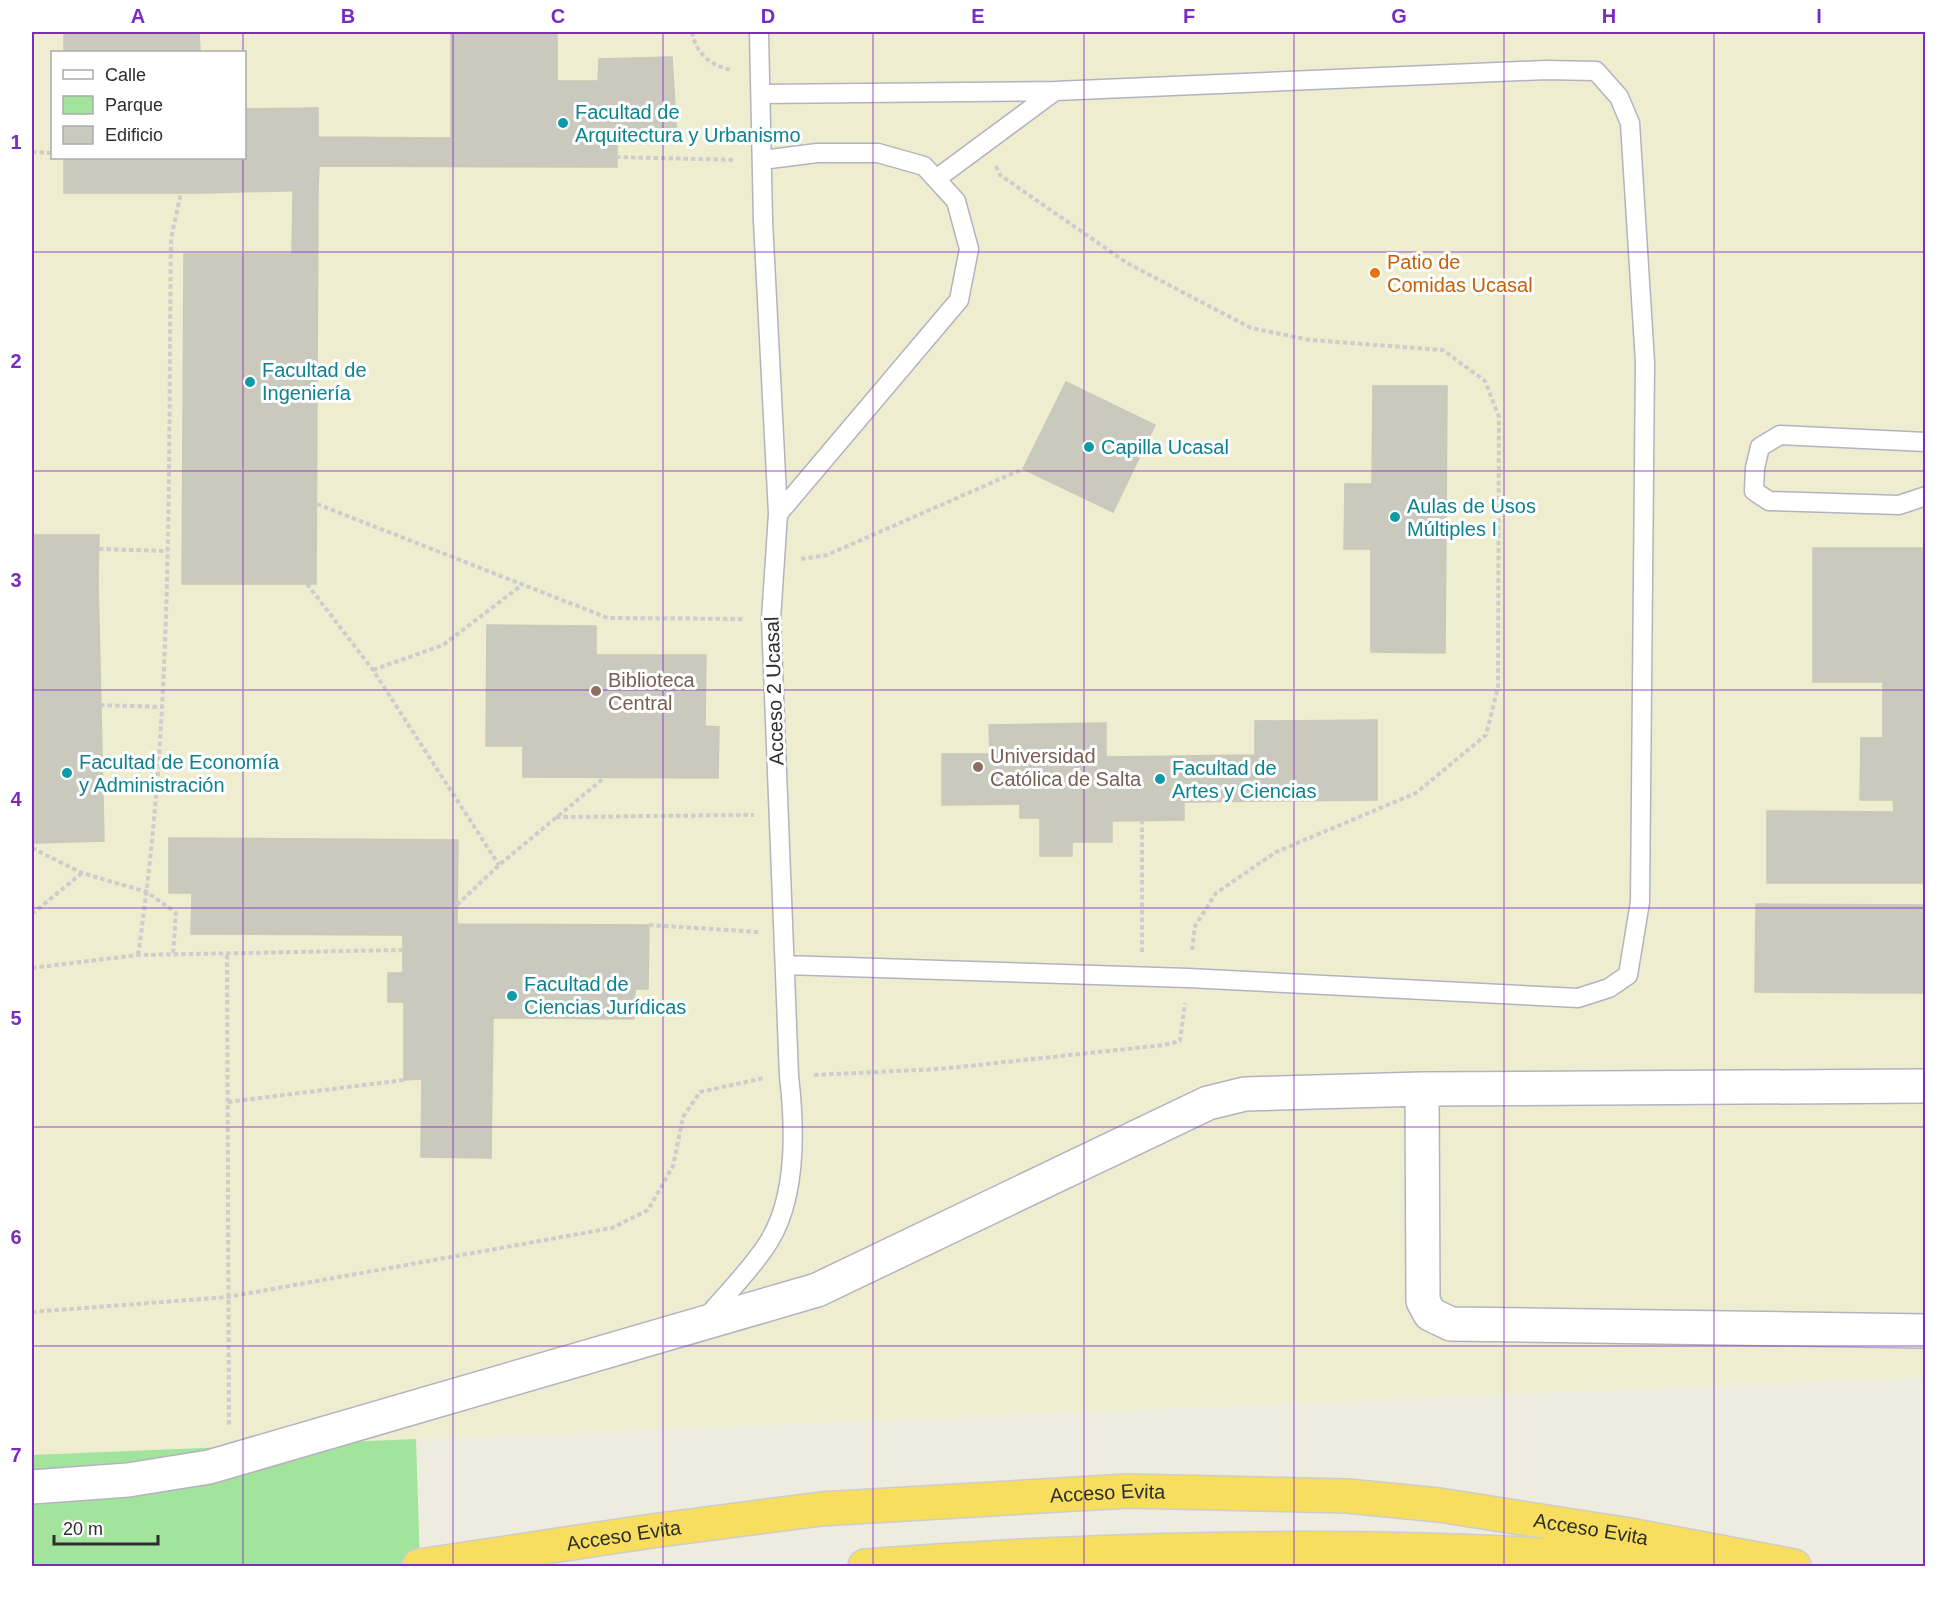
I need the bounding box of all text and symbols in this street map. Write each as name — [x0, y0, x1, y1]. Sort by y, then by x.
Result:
text: A — [131, 5, 145, 27]
text: B — [341, 5, 355, 27]
text: C — [551, 5, 565, 27]
text: D — [761, 5, 775, 27]
text: E — [971, 5, 985, 27]
text: F — [1183, 5, 1195, 27]
text: G — [1391, 5, 1407, 27]
text: H — [1602, 5, 1616, 27]
text: I — [1816, 5, 1822, 27]
legend — [51, 51, 246, 159]
text: Calle — [105, 65, 146, 85]
text: Parque — [105, 95, 163, 115]
place label: Facultad de Arquitectura y Urbanismo — [575, 101, 801, 146]
marker: Facultad de Arquitectura y Urbanismo — [556, 116, 570, 130]
text: Edificio — [105, 125, 163, 145]
text: 1 — [10, 131, 22, 153]
place label: Patio de Comidas Ucasal — [1387, 251, 1533, 296]
marker: Patio de Comidas Ucasal — [1368, 266, 1382, 280]
text: 2 — [10, 350, 22, 372]
place label: Facultad de Ingeniería — [262, 359, 367, 404]
marker: Facultad de Ingeniería — [243, 375, 257, 389]
place label: Capilla Ucasal — [1101, 436, 1229, 458]
marker: Capilla Ucasal — [1082, 440, 1096, 454]
place label: Aulas de Usos Múltiples I — [1407, 495, 1536, 540]
marker: Aulas de Usos Múltiples I — [1388, 510, 1402, 524]
text: 3 — [10, 569, 22, 591]
street label: Acceso 2 Ucasal — [760, 616, 788, 766]
place label: Biblioteca Central — [608, 669, 696, 714]
marker: Biblioteca Central — [589, 684, 603, 698]
place label: Universidad Católica de Salta — [990, 745, 1142, 790]
place label: Facultad de Economía y Administración — [79, 751, 280, 796]
place label: Facultad de Artes y Ciencias — [1172, 757, 1317, 802]
marker: Universidad Católica de Salta — [971, 760, 985, 774]
marker: Facultad de Economía y Administración — [60, 766, 74, 780]
marker: Facultad de Artes y Ciencias — [1153, 772, 1167, 786]
text: 4 — [10, 788, 22, 810]
place label: Facultad de Ciencias Jurídicas — [524, 973, 686, 1018]
marker: Facultad de Ciencias Jurídicas — [505, 989, 519, 1003]
text: 5 — [10, 1007, 22, 1029]
text: 6 — [10, 1226, 22, 1248]
text: 7 — [10, 1444, 22, 1466]
street label: Acceso Evita — [1049, 1480, 1166, 1507]
scale bar — [54, 1508, 158, 1546]
street label: Acceso Evita — [1532, 1509, 1651, 1549]
street label: Acceso Evita — [565, 1516, 683, 1555]
text: 20 m — [63, 1519, 103, 1539]

